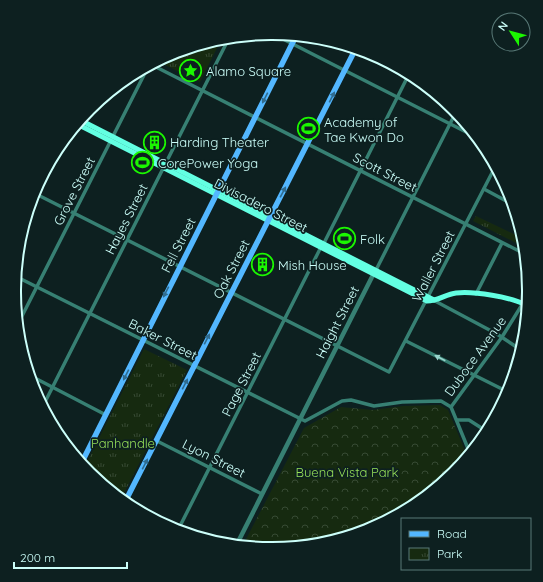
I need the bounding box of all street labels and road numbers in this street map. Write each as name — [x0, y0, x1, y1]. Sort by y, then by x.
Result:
street label: Scott Street — [350, 149, 420, 195]
street label: Grove Street — [50, 154, 98, 228]
street label: Divisadero Street — [212, 175, 310, 235]
street label: Hayes Street — [101, 181, 151, 257]
street label: Fell Street — [157, 215, 199, 275]
street label: Waller Street — [408, 228, 458, 304]
street label: Oak Street — [209, 237, 253, 301]
street label: Haight Street — [312, 283, 362, 361]
street label: Duboce Avenue — [441, 313, 509, 399]
street label: Baker Street — [126, 315, 200, 363]
street label: Page Street — [218, 349, 264, 419]
street label: Lyon Street — [180, 435, 248, 481]

